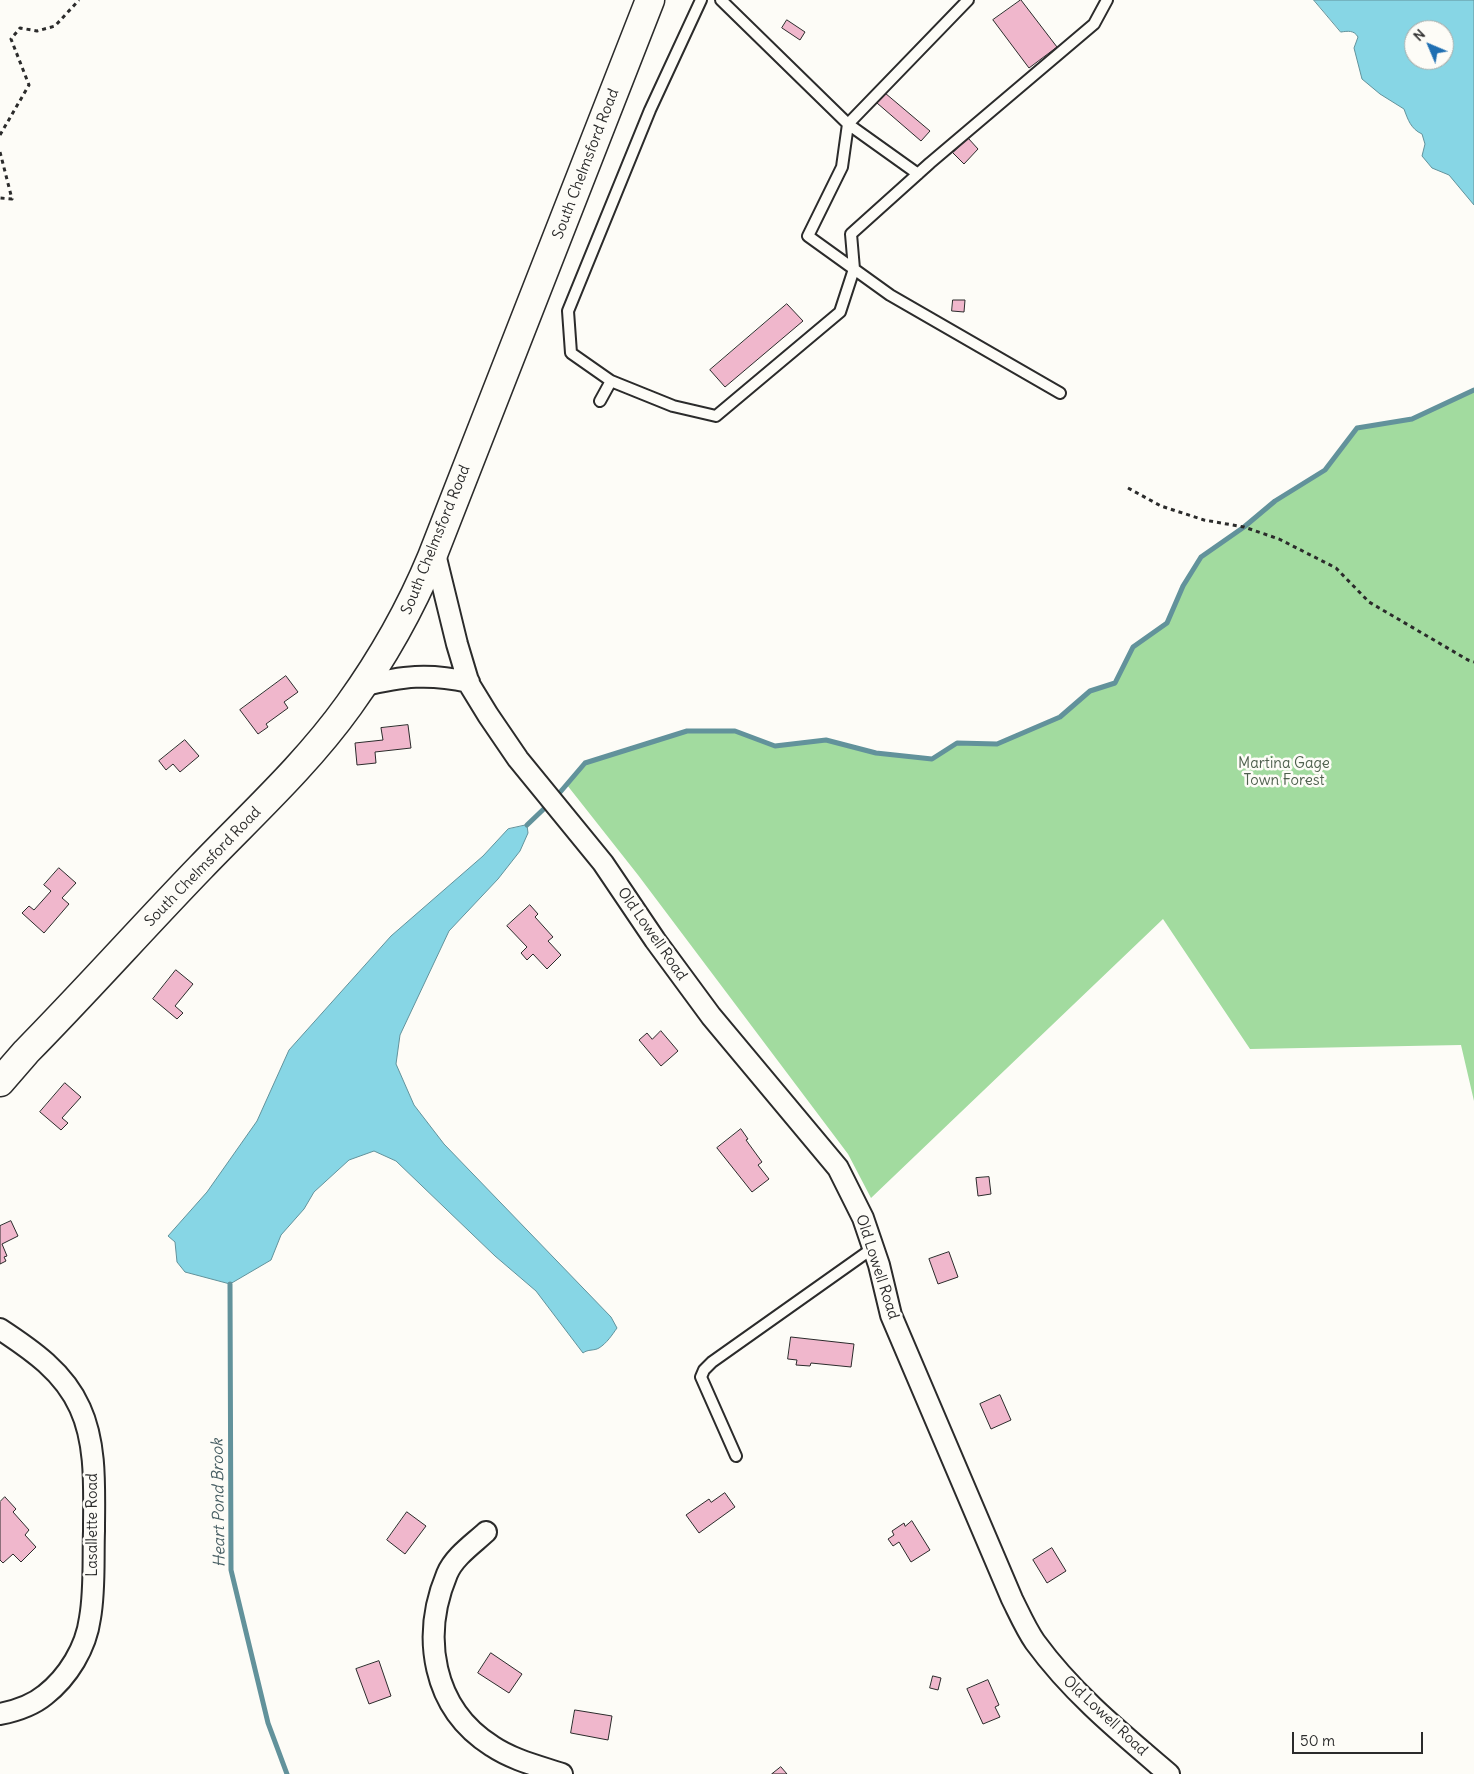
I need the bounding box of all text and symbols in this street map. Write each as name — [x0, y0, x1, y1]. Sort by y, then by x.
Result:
north arrow — [1404, 20, 1454, 70]
text: N — [1409, 25, 1429, 45]
street label: South Chelmsford Road — [549, 86, 623, 242]
street label: South Chelmsford Road — [398, 463, 474, 617]
park label: Martina Gage Town Forest — [1238, 755, 1330, 790]
street label: South Chelmsford Road — [141, 803, 265, 931]
street label: Old Lowell Road — [613, 884, 691, 984]
street label: Old Lowell Road — [852, 1212, 902, 1322]
water label: Heart Pond Brook — [208, 1439, 230, 1567]
street label: Lasallette Road — [84, 1473, 102, 1577]
street label: Old Lowell Road — [1059, 1672, 1151, 1760]
scale bar — [1294, 1722, 1425, 1754]
text: 50 m — [1300, 1731, 1335, 1750]

